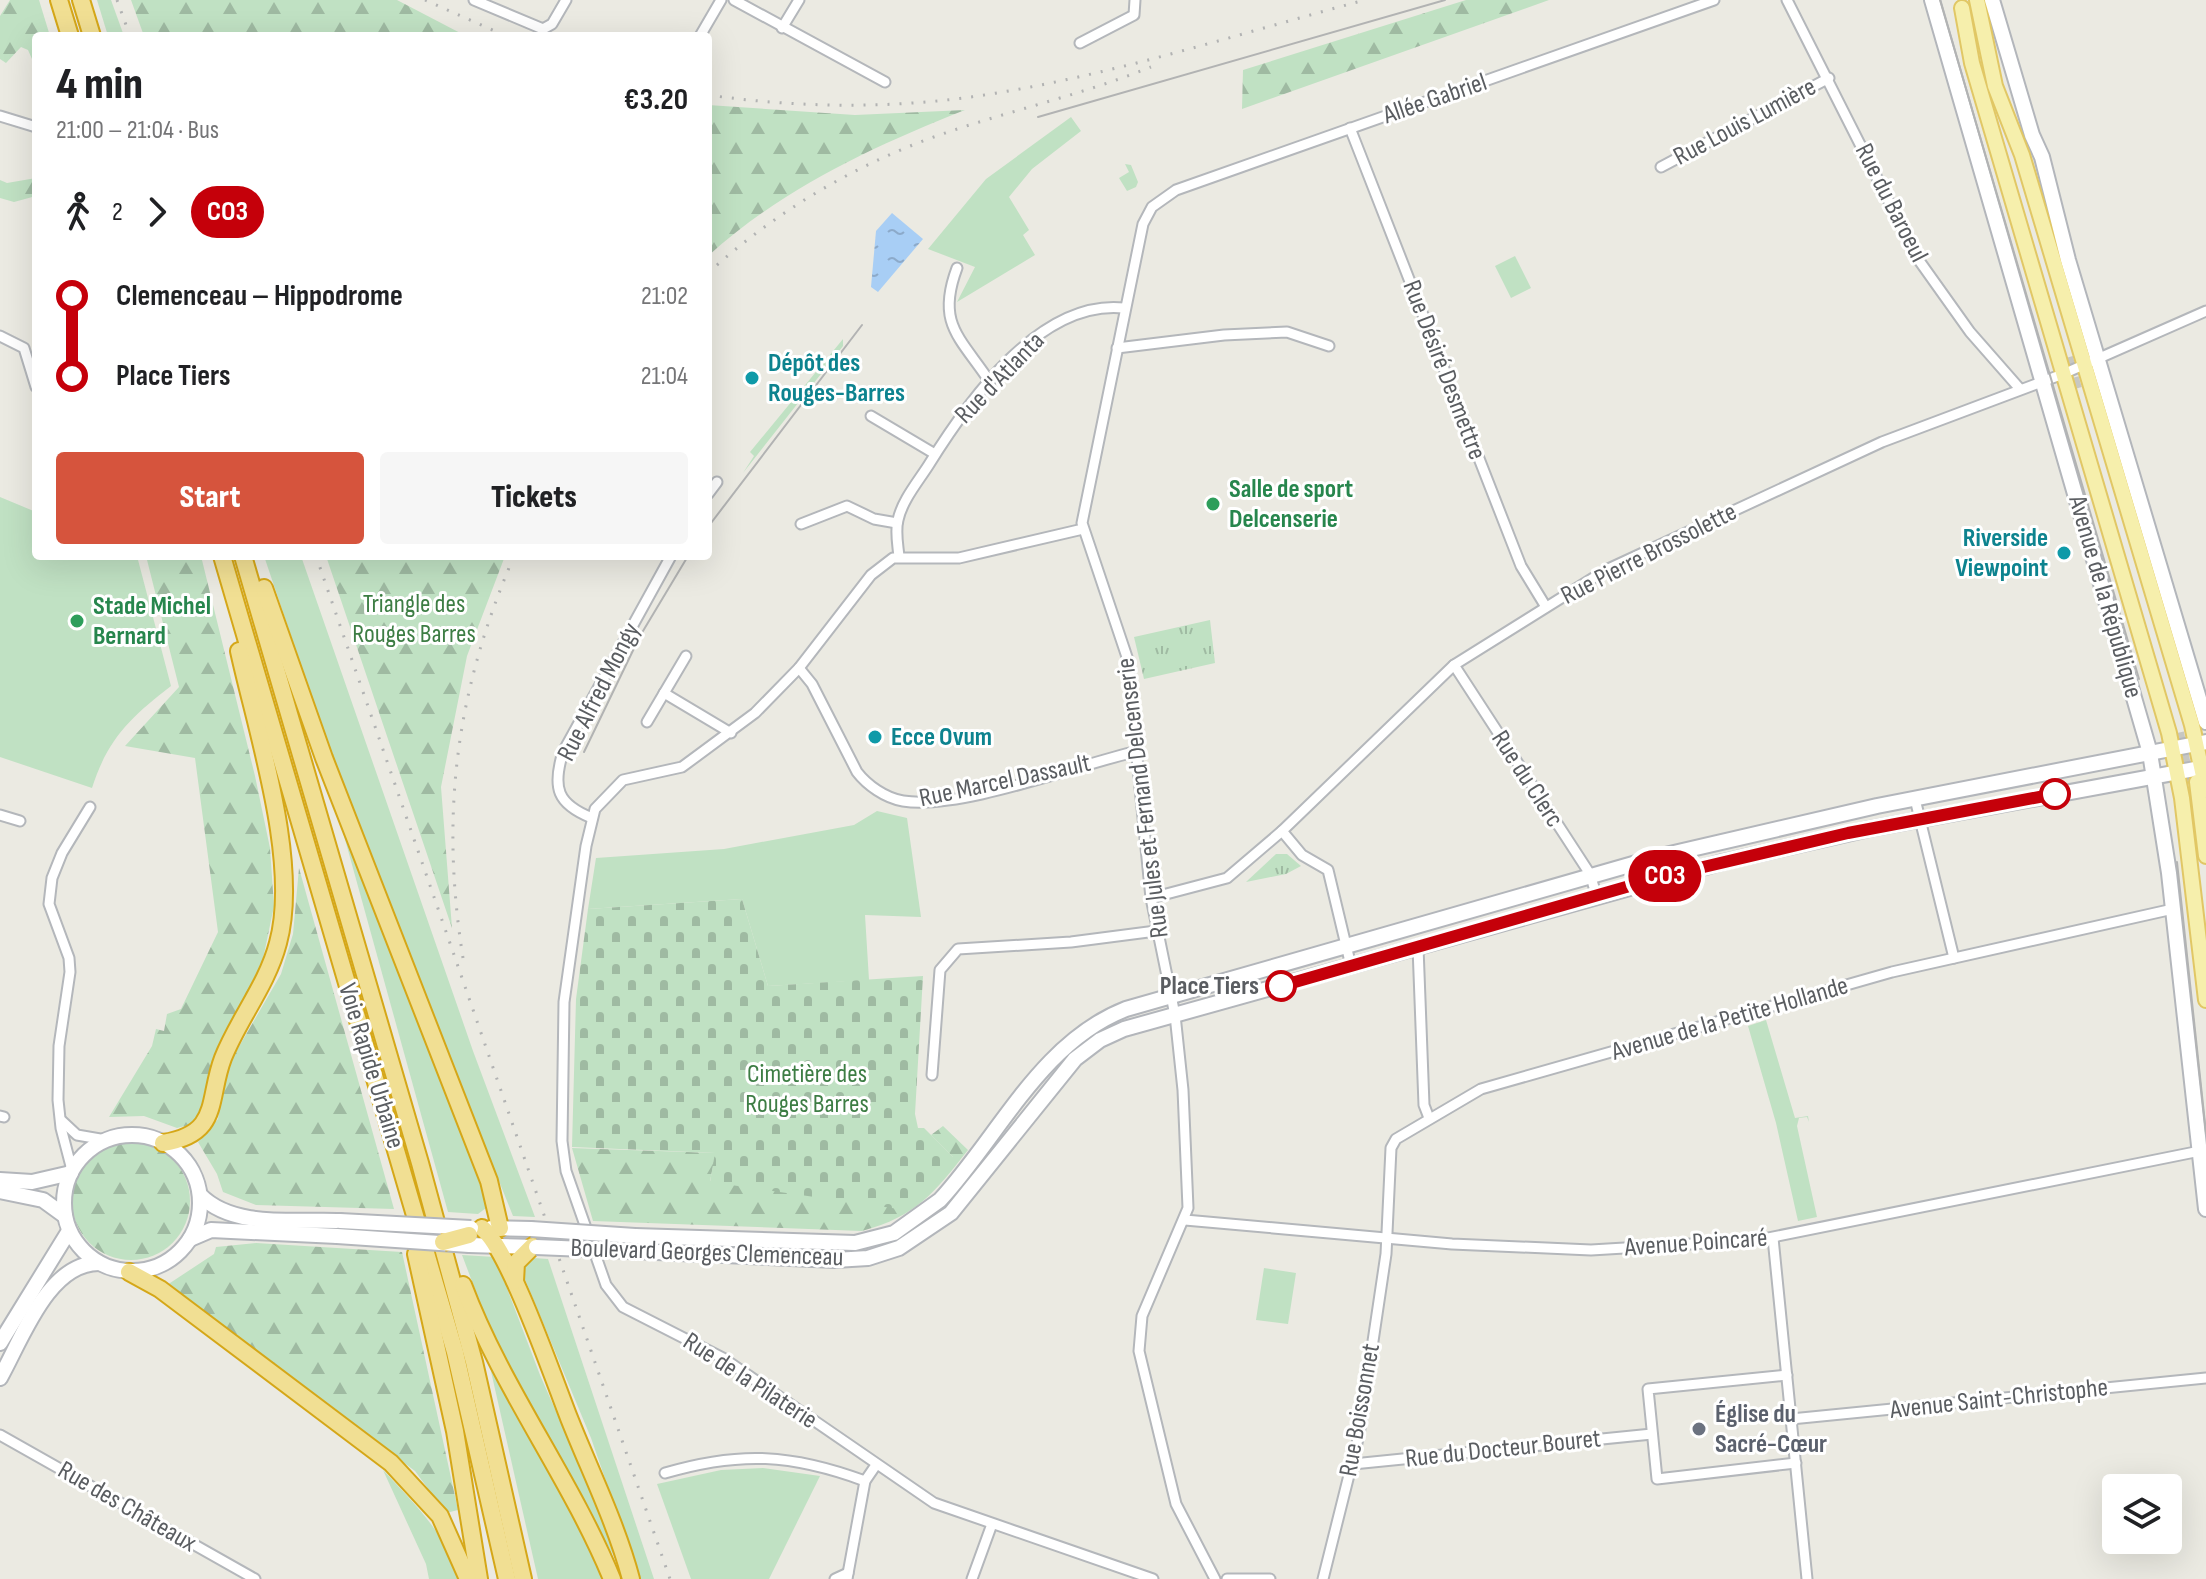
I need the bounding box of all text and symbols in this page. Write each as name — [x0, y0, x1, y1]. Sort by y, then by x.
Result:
text: 4 min — [56, 58, 143, 111]
street label: Allée Gabriel — [1378, 67, 1491, 131]
street label: Rue Louis Lumière — [1669, 72, 1821, 172]
text: €3.20 — [624, 82, 688, 118]
text: 21:00 – 21:04 · Bus — [56, 115, 219, 146]
street label: Rue du Baroeul — [1848, 139, 1934, 267]
icon: walk — [56, 190, 100, 234]
icon: forward — [135, 190, 179, 234]
text: CO3 — [207, 195, 248, 228]
text: 2 — [112, 197, 123, 228]
street label: Rue Désiré Desmettre — [1396, 276, 1492, 464]
text: Clemenceau – Hippodrome — [116, 278, 403, 314]
text: 21:02 — [641, 281, 688, 312]
street label: Rue d'Atlanta — [949, 326, 1051, 430]
place label: Dépôt des Rouges-Barres — [768, 348, 905, 409]
text: Place Tiers — [116, 358, 231, 394]
text: 21:04 — [641, 361, 688, 392]
marker: Dépôt des Rouges-Barres — [743, 369, 761, 387]
button: Start — [56, 452, 364, 544]
button: Tickets — [380, 452, 688, 544]
place label: Salle de sport Delcenserie — [1229, 474, 1354, 535]
street label: Avenue de la République — [2061, 491, 2149, 702]
marker: Salle de sport Delcenserie — [1204, 495, 1222, 513]
street label: Rue Pierre Brossolette — [1556, 496, 1742, 612]
place label: Riverside Viewpoint — [1955, 523, 2048, 584]
marker: Riverside Viewpoint — [2055, 544, 2073, 562]
park label: Triangle des Rouges Barres — [352, 589, 476, 650]
place label: Stade Michel Bernard — [93, 591, 211, 652]
marker: Stade Michel Bernard — [68, 612, 86, 630]
street label: Rue Alfred Mongy — [551, 618, 647, 766]
street label: Rue Jules et Fernand Delcenserie — [1110, 656, 1176, 940]
place label: Ecce Ovum — [891, 722, 992, 753]
street label: Rue du Clerc — [1484, 725, 1570, 833]
marker: Ecce Ovum — [866, 728, 884, 746]
street label: Rue Marcel Dassault — [917, 748, 1093, 814]
unlabelled marker — [2040, 779, 2070, 809]
line badge: CO3 — [1619, 850, 1711, 902]
text: CO3 — [1644, 859, 1686, 892]
street label: Avenue de la Petite Hollande — [1607, 970, 1852, 1068]
place label: Place Tiers — [1160, 971, 1259, 1002]
marker: Place Tiers — [1266, 971, 1296, 1001]
street label: Voie Rapide Urbaine — [331, 980, 411, 1152]
park label: Cimetière des Rouges Barres — [745, 1059, 869, 1120]
street label: Avenue Poincaré — [1623, 1223, 1768, 1264]
street label: Boulevard Georges Clemenceau — [570, 1233, 844, 1273]
street label: Rue de la Pilaterie — [677, 1326, 823, 1436]
street label: Rue Boissonnet — [1333, 1341, 1387, 1479]
street label: Avenue Saint-Christophe — [1888, 1372, 2109, 1426]
place label: Église du Sacré-Cœur — [1715, 1399, 1827, 1460]
marker: Église du Sacré-Cœur — [1690, 1420, 1708, 1438]
street label: Rue du Docteur Bouret — [1404, 1423, 1602, 1475]
street label: Rue des Châteaux — [52, 1455, 202, 1559]
map controls — [2102, 1474, 2182, 1554]
button: layers — [2102, 1474, 2182, 1554]

